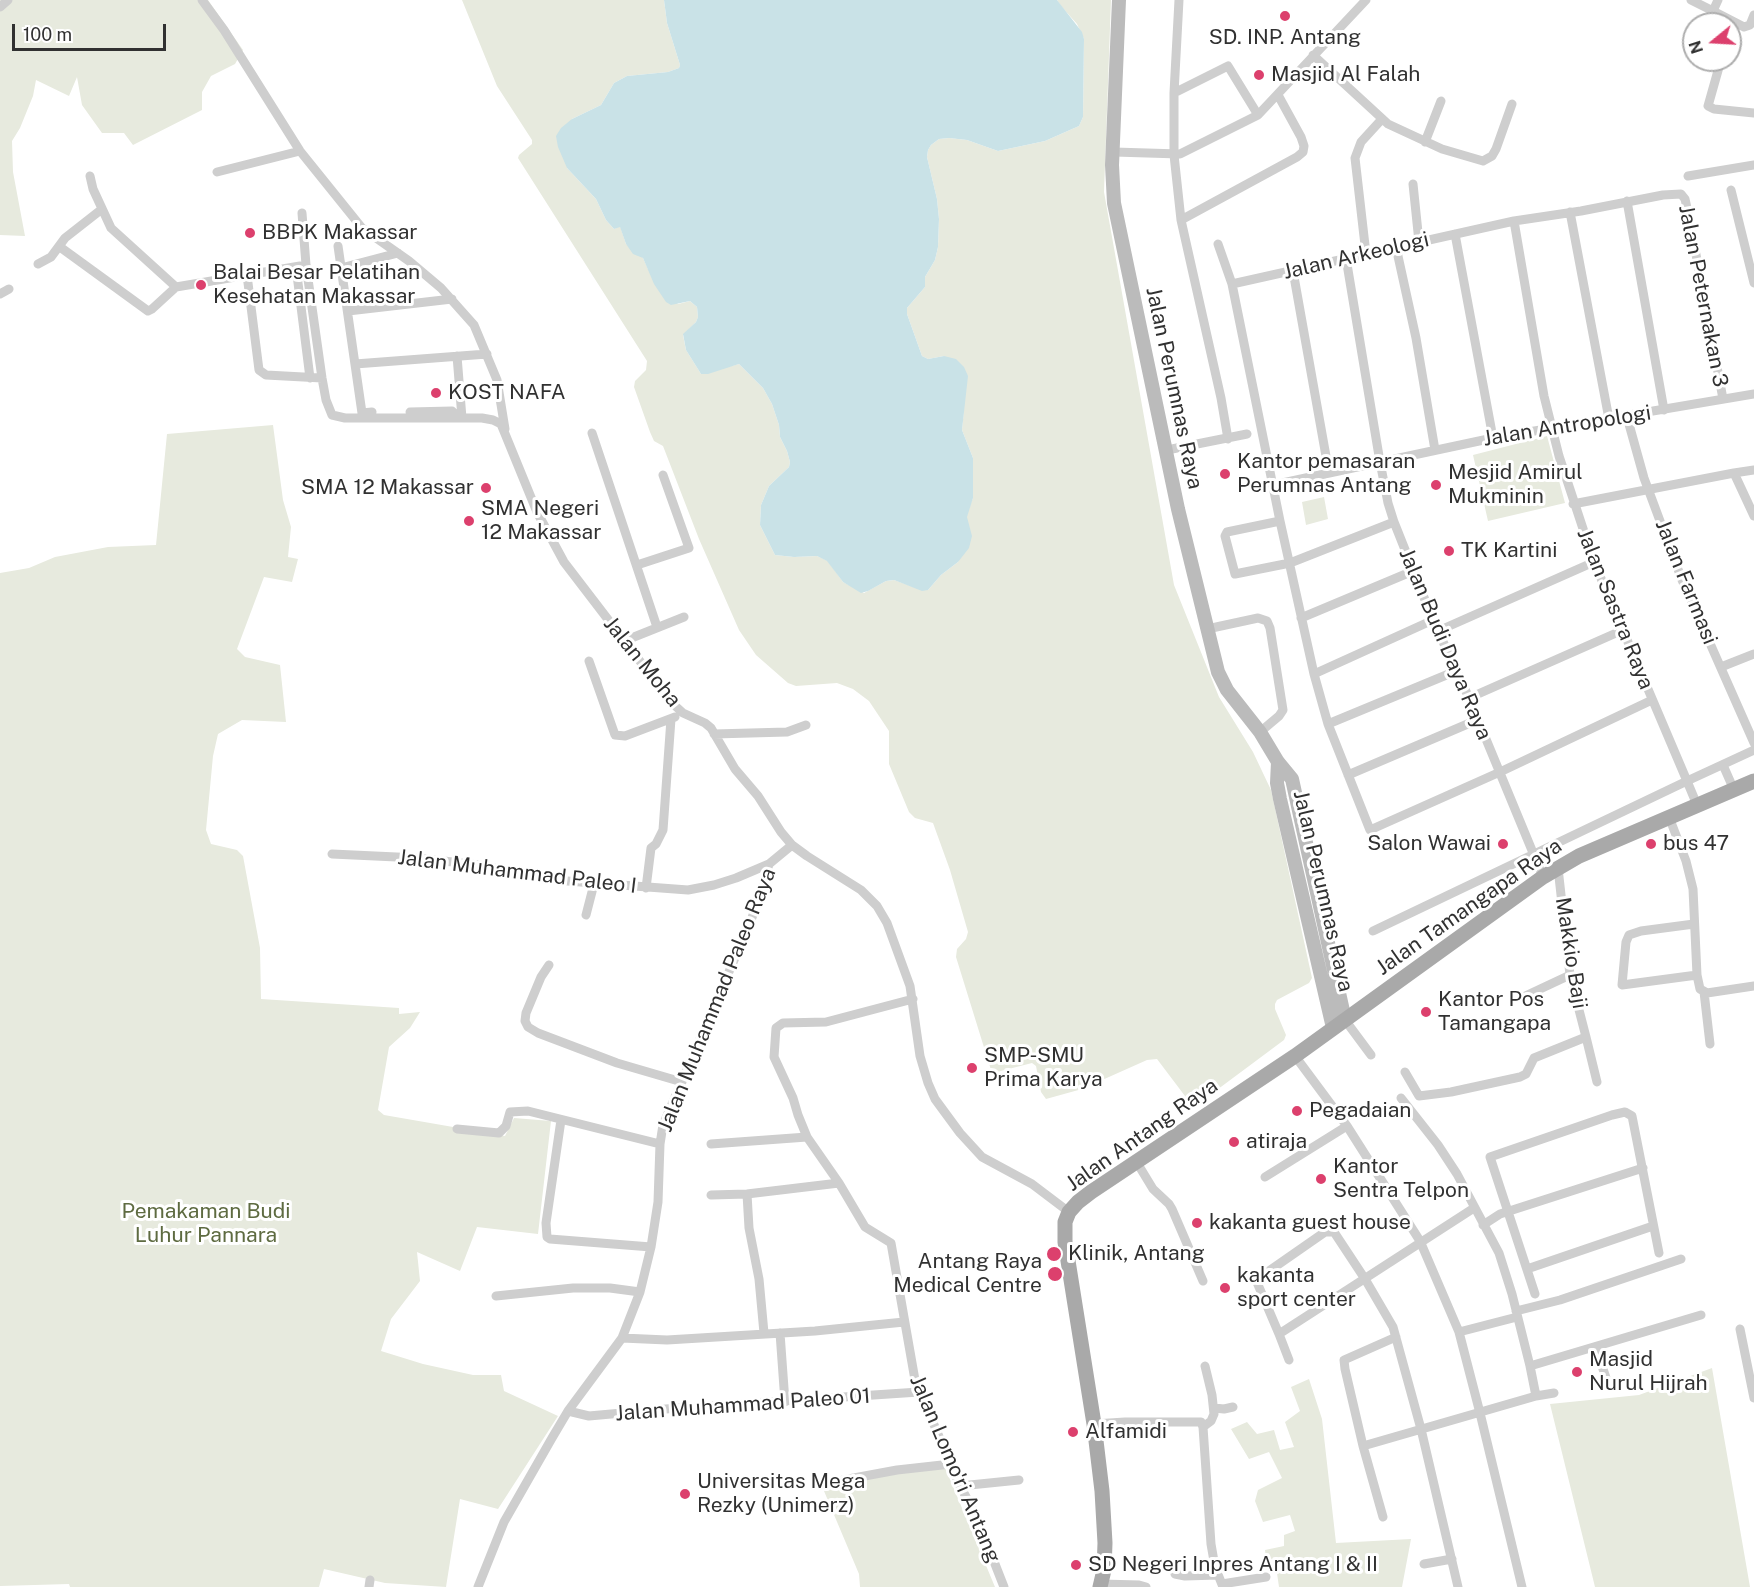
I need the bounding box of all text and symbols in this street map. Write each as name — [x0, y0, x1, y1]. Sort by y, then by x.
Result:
marker: SD. INP. Antang — [1278, 9, 1292, 23]
scale bar — [15, 12, 170, 50]
north arrow — [1682, 12, 1742, 72]
text: 100 m — [23, 24, 72, 45]
place label: SD. INP. Antang — [1209, 25, 1361, 51]
text: N — [1685, 38, 1707, 56]
place label: Masjid Al Falah — [1271, 62, 1420, 88]
marker: Masjid Al Falah — [1252, 68, 1266, 82]
street label: Jalan Peternakan 3 — [1673, 203, 1733, 389]
place label: BBPK Makassar — [262, 220, 417, 246]
marker: BBPK Makassar — [243, 226, 257, 240]
street label: Jalan Arkeologi — [1281, 227, 1431, 285]
place label: Balai Besar Pelatihan Kesehatan Makassar — [213, 260, 420, 310]
marker: Balai Besar Pelatihan Kesehatan Makassar — [194, 278, 208, 292]
street label: Jalan Perumnas Raya — [1140, 285, 1208, 491]
place label: KOST NAFA — [448, 380, 566, 406]
marker: KOST NAFA — [429, 386, 443, 400]
street label: Jalan Antropologi — [1481, 400, 1653, 452]
place label: Kantor pemasaran Perumnas Antang — [1237, 449, 1415, 499]
place label: Mesjid Amirul Mukminin — [1448, 460, 1583, 510]
marker: Kantor pemasaran Perumnas Antang — [1218, 467, 1232, 481]
place label: SMA 12 Makassar — [301, 475, 474, 501]
marker: Mesjid Amirul Mukminin — [1429, 478, 1443, 492]
marker: SMA 12 Makassar — [479, 481, 493, 495]
place label: SMA Negeri 12 Makassar — [481, 496, 601, 546]
marker: SMA Negeri 12 Makassar — [462, 514, 476, 528]
street label: Jalan Farmasi — [1650, 516, 1722, 648]
street label: Jalan Sastra Raya — [1571, 525, 1659, 693]
place label: TK Kartini — [1461, 538, 1557, 564]
marker: TK Kartini — [1442, 544, 1456, 558]
street label: Jalan Budi Daya Raya — [1393, 545, 1497, 743]
street label: Jalan Moha — [598, 612, 686, 712]
street label: Jalan Perumnas Raya — [1288, 788, 1358, 994]
place label: Salon Wawai — [1367, 831, 1491, 857]
place label: bus 47 — [1663, 831, 1729, 857]
street label: Jalan Tamangapa Raya — [1371, 833, 1567, 981]
marker: Salon Wawai — [1496, 837, 1510, 851]
marker: bus 47 — [1644, 837, 1658, 851]
street label: Jalan Muhammad Paleo I — [396, 845, 638, 899]
street label: Jalan Muhammad Paleo Raya — [652, 864, 782, 1136]
street label: Makkio Baji — [1550, 896, 1592, 1010]
place label: Kantor Pos Tamangapa — [1438, 987, 1551, 1037]
marker: Kantor Pos Tamangapa — [1419, 1005, 1433, 1019]
place label: SMP-SMU Prima Karya — [984, 1043, 1103, 1093]
marker: SMP-SMU Prima Karya — [965, 1061, 979, 1075]
street label: Jalan Antang Raya — [1061, 1073, 1223, 1197]
place label: Pegadaian — [1309, 1098, 1411, 1124]
marker: Pegadaian — [1290, 1104, 1304, 1118]
place label: atiraja — [1246, 1129, 1307, 1155]
marker: atiraja — [1227, 1135, 1241, 1149]
place label: Kantor Sentra Telpon — [1333, 1154, 1469, 1204]
marker: Kantor Sentra Telpon — [1314, 1172, 1328, 1186]
park label: Pemakaman Budi Luhur Pannara — [121, 1199, 291, 1249]
place label: kakanta guest house — [1209, 1210, 1411, 1236]
marker: kakanta guest house — [1190, 1216, 1204, 1230]
place label: Klinik, Antang — [1068, 1241, 1205, 1267]
marker: Klinik, Antang — [1045, 1245, 1063, 1263]
place label: Antang Raya Medical Centre — [893, 1249, 1042, 1299]
place label: kakanta sport center — [1237, 1263, 1356, 1313]
marker: Antang Raya Medical Centre — [1046, 1265, 1064, 1283]
marker: kakanta sport center — [1218, 1281, 1232, 1295]
place label: Masjid Nurul Hijrah — [1589, 1347, 1708, 1397]
marker: Masjid Nurul Hijrah — [1570, 1365, 1584, 1379]
street label: Jalan Lomo'ri Antang — [904, 1371, 1006, 1567]
street label: Jalan Muhammad Paleo 01 — [614, 1384, 872, 1426]
place label: Alfamidi — [1085, 1419, 1167, 1445]
marker: Alfamidi — [1066, 1425, 1080, 1439]
place label: Universitas Mega Rezky (Unimerz) — [697, 1469, 865, 1519]
marker: Universitas Mega Rezky (Unimerz) — [678, 1487, 692, 1501]
place label: SD Negeri Inpres Antang I & II — [1088, 1552, 1378, 1578]
marker: SD Negeri Inpres Antang I & II — [1069, 1558, 1083, 1572]

